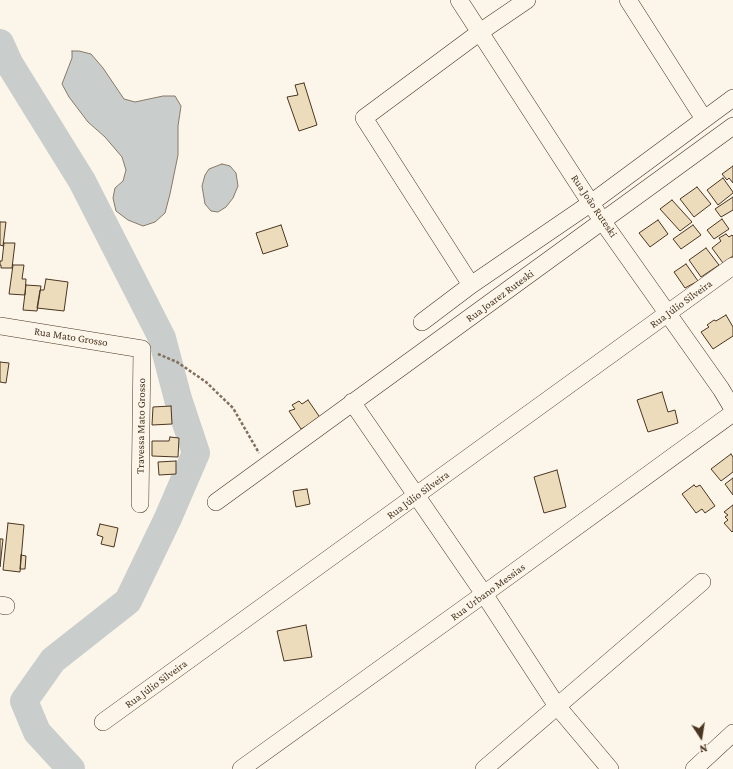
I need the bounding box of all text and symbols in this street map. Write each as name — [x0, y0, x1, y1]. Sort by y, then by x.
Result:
street label: Rua João Ruteski — [568, 172, 620, 240]
street label: Rua Joarez Ruteski — [464, 267, 536, 325]
street label: Rua Júlio Silveira — [647, 277, 715, 331]
street label: Rua Mato Grosso — [33, 325, 109, 349]
street label: Travessa Mato Grosso — [134, 378, 148, 474]
street label: Rua Júlio Silveira — [384, 468, 452, 522]
street label: Rua Urbano Messias — [448, 561, 528, 623]
street label: Rua Júlio Silveira — [122, 657, 190, 711]
north arrow — [681, 717, 721, 757]
text: N — [699, 742, 708, 755]

